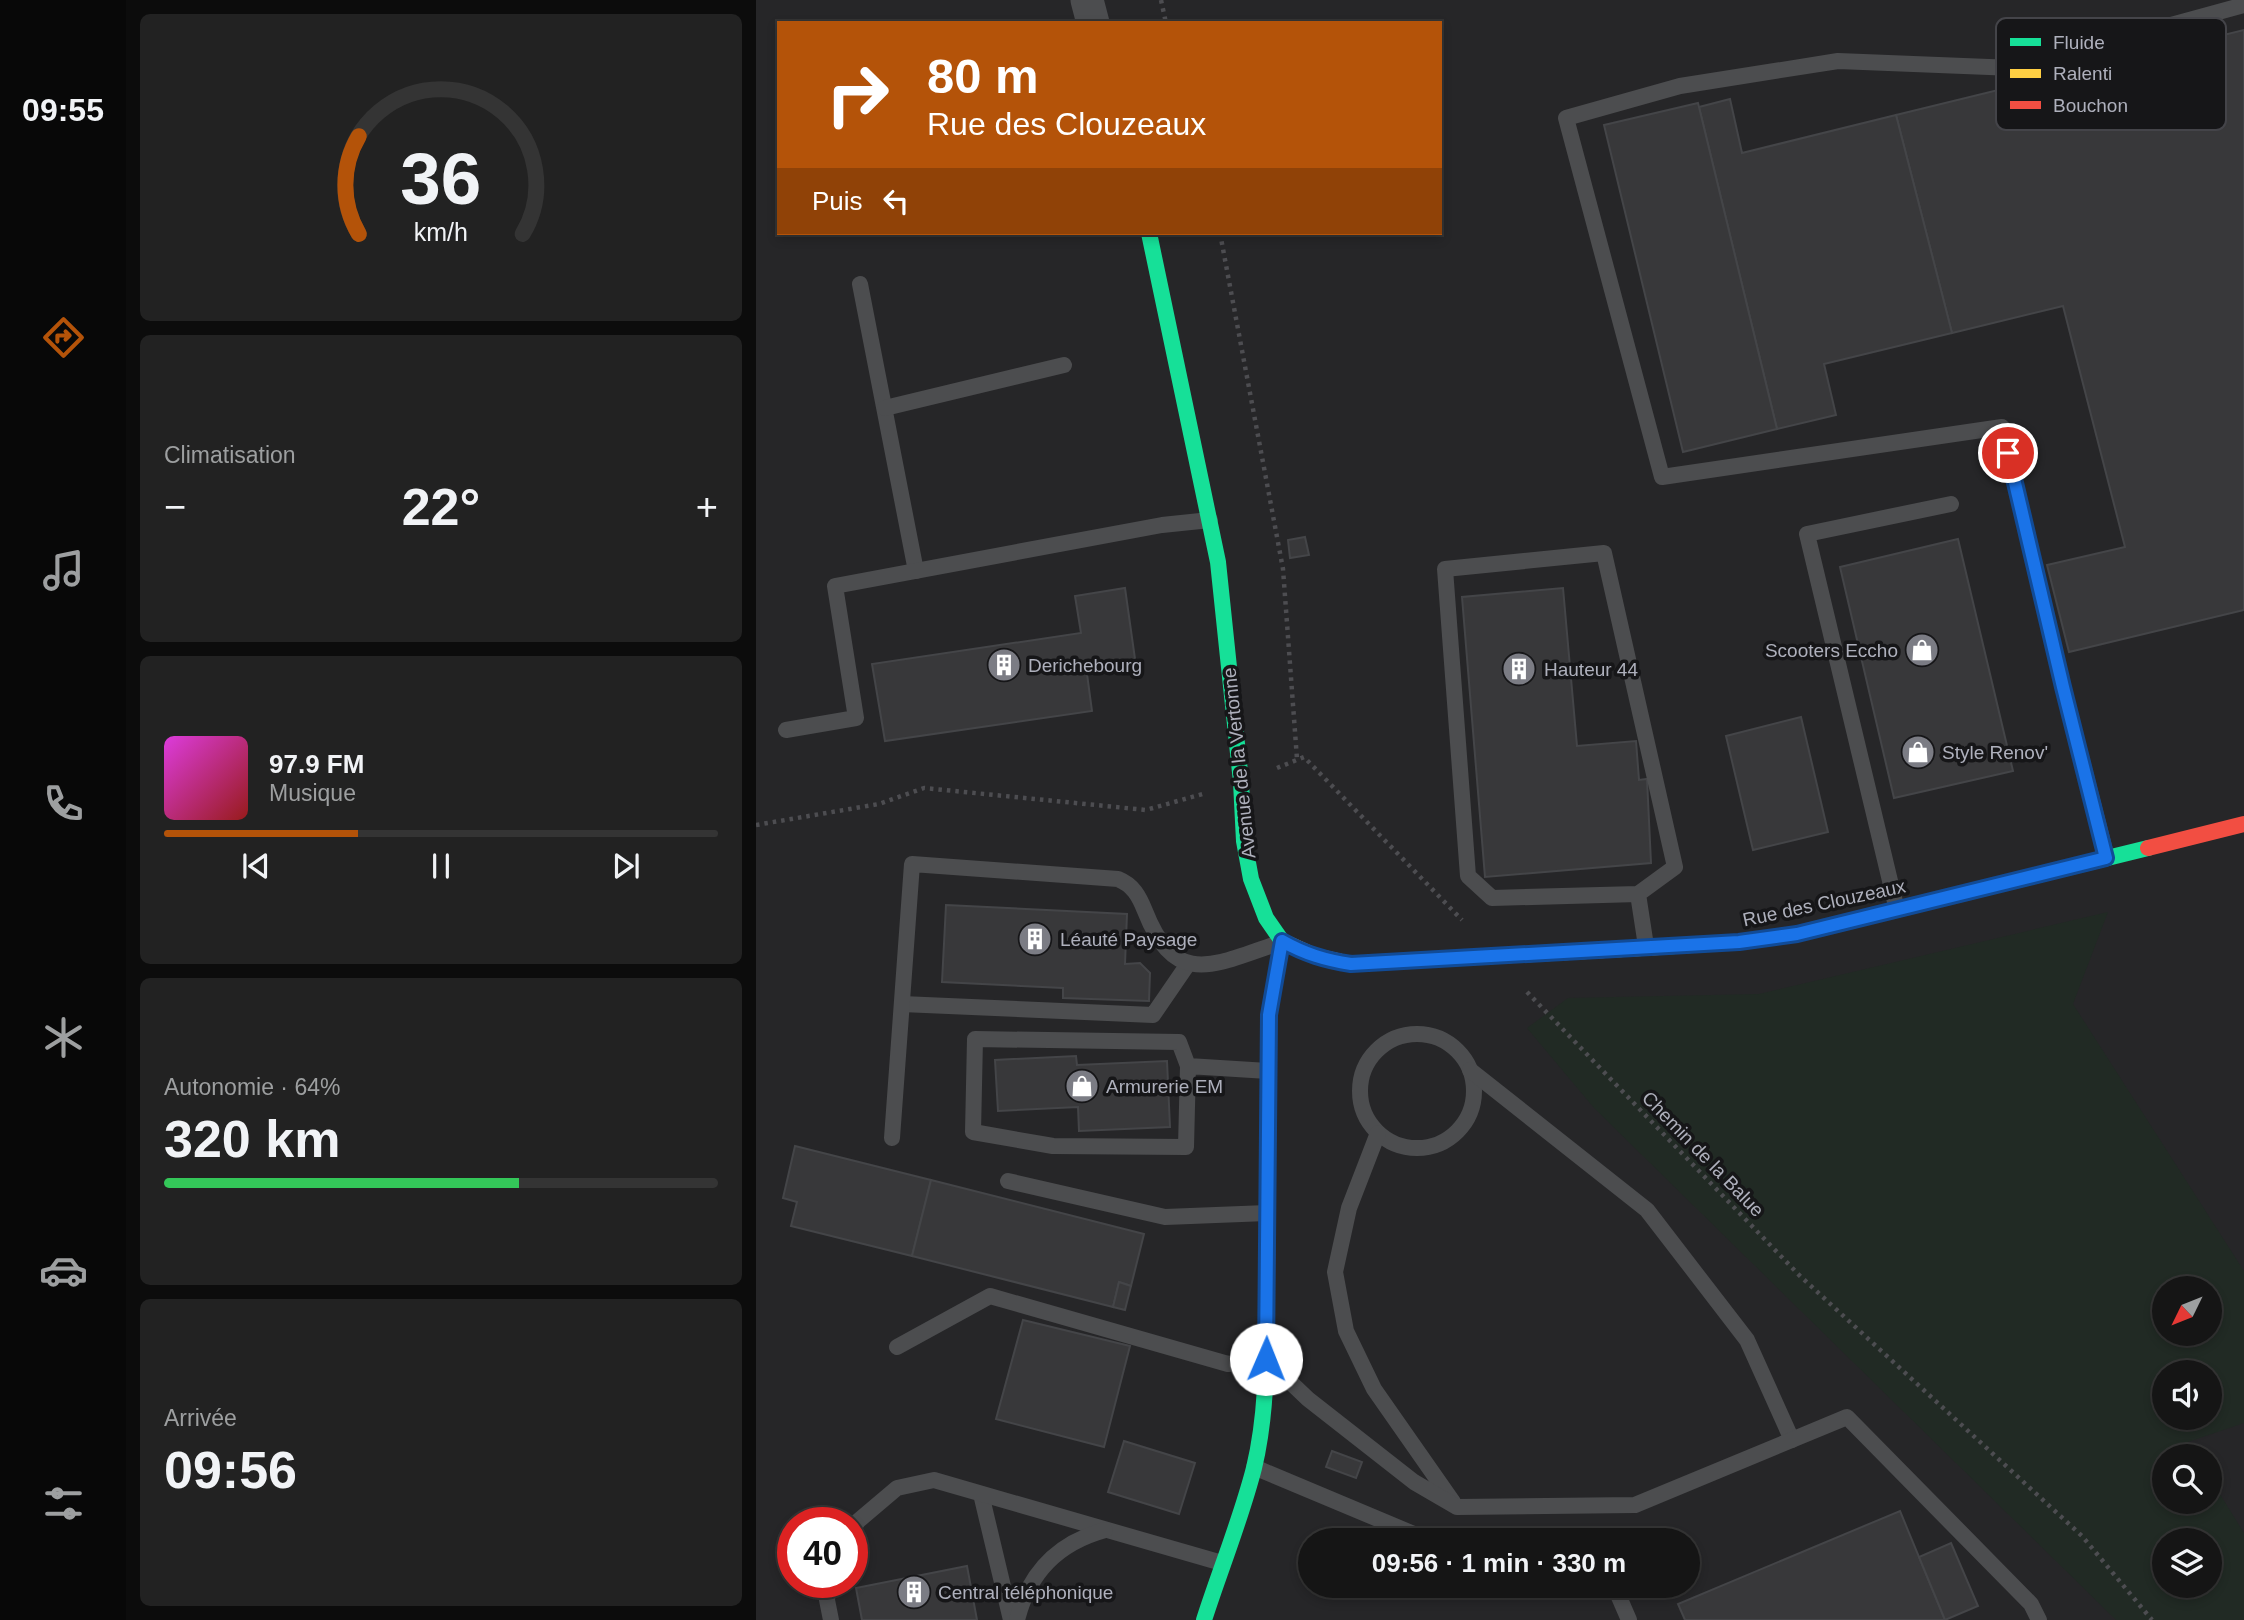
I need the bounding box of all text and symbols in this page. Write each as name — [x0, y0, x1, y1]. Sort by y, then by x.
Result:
legend — [1996, 18, 2226, 130]
text: Fluide — [2053, 32, 2105, 53]
icon: right — [812, 49, 903, 140]
text: 80 m — [927, 49, 1039, 103]
text: Ralenti — [2053, 63, 2112, 84]
text: 09:55 — [22, 92, 104, 128]
text: Bouchon — [2053, 95, 2128, 116]
text: Rue des Clouzeaux — [927, 106, 1206, 142]
text: 36 — [401, 138, 481, 219]
icon: left — [877, 182, 915, 220]
text: Puis — [812, 186, 863, 216]
text: km/h — [414, 217, 468, 245]
icon: directions — [39, 313, 88, 362]
pin — [1978, 423, 2038, 483]
icon: arrive — [1989, 434, 2027, 472]
text: Climatisation — [164, 442, 296, 468]
text: 22° — [402, 478, 480, 536]
text: − — [164, 486, 186, 528]
text: + — [696, 486, 718, 528]
icon: music — [39, 546, 88, 595]
shop icon: Scooters Eccho — [1903, 631, 1941, 669]
place label: Scooters Eccho — [1765, 640, 1898, 661]
building icon: Derichebourg — [985, 646, 1023, 684]
building icon: Hauteur 44 — [1500, 650, 1538, 688]
place label: Derichebourg — [1028, 655, 1142, 676]
place label: Hauteur 44 — [1544, 659, 1638, 680]
street label: Avenue de la Vertonne — [1219, 666, 1259, 860]
shop icon: Style Renov' — [1899, 733, 1937, 771]
place label: Style Renov' — [1942, 742, 2048, 763]
text: 97.9 FM — [269, 749, 364, 779]
icon: phone — [39, 779, 88, 828]
text: Musique — [269, 780, 356, 806]
icon: previous — [237, 847, 275, 885]
icon: pause — [422, 847, 460, 885]
icon: next — [607, 847, 645, 885]
street label: Rue des Clouzeaux — [1741, 875, 1908, 931]
building icon: Léauté Paysage — [1016, 920, 1054, 958]
place label: Léauté Paysage — [1060, 929, 1197, 950]
icon: climate — [39, 1013, 88, 1062]
shop icon: Armurerie EM — [1063, 1067, 1101, 1105]
text: Autonomie · 64% — [164, 1074, 340, 1100]
place label: Armurerie EM — [1106, 1076, 1223, 1097]
street label: Chemin de la Balue — [1638, 1087, 1768, 1221]
text: 320 km — [164, 1110, 340, 1168]
icon: car — [39, 1246, 88, 1295]
north arrow — [2152, 1276, 2222, 1346]
map controls — [2152, 1276, 2222, 1598]
position arrow — [1229, 1322, 1303, 1396]
button: sound — [2152, 1360, 2222, 1430]
text: Arrivée — [164, 1405, 237, 1431]
text: 09:56 — [164, 1441, 297, 1499]
button: search — [2152, 1444, 2222, 1514]
icon: filters — [39, 1479, 88, 1528]
speed limit sign: 40 — [777, 1507, 868, 1598]
button: layers — [2152, 1528, 2222, 1598]
text: 09:56 · 1 min · 330 m — [1372, 1548, 1626, 1578]
building icon: Central téléphonique — [895, 1573, 933, 1611]
place label: Central téléphonique — [938, 1582, 1113, 1603]

